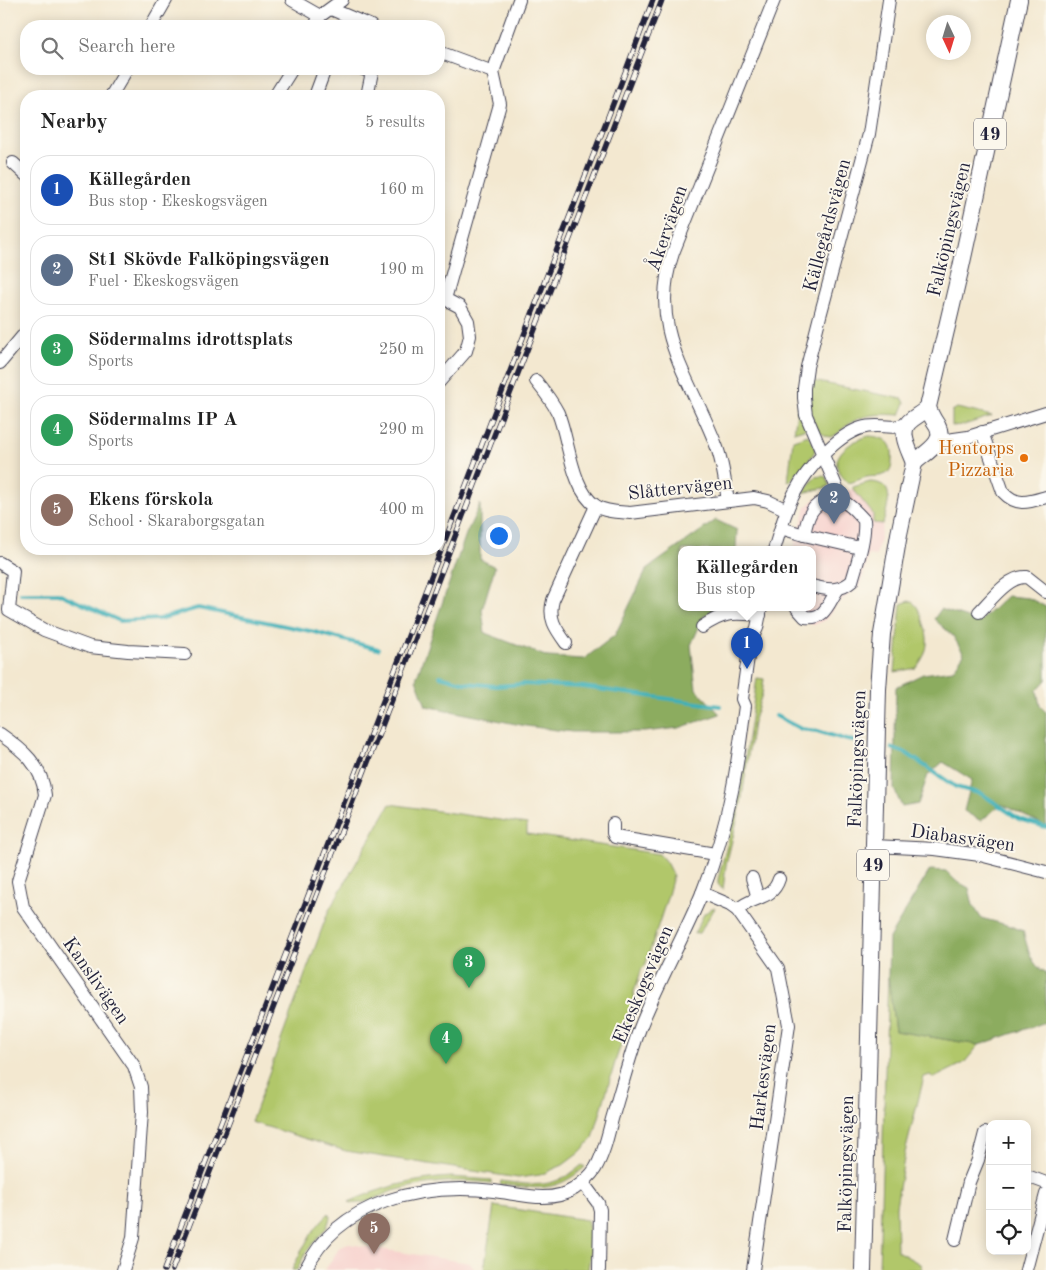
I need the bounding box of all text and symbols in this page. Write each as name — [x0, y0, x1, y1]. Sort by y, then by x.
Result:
north arrow — [926, 15, 971, 60]
search box — [20, 20, 445, 75]
icon: search — [38, 34, 66, 62]
text: Search here — [78, 38, 175, 57]
text: Nearby — [40, 112, 108, 133]
text: 5 results — [365, 115, 425, 131]
road number: 49 — [974, 118, 1006, 150]
street label: Källegårdsvägen — [801, 157, 855, 294]
street label: Falköpingsvägen — [926, 160, 975, 299]
text: Källegården — [88, 171, 191, 190]
text: 1 — [52, 182, 62, 198]
text: 160 m — [379, 182, 424, 198]
street label: Åkervägen — [640, 182, 692, 274]
text: Bus stop · Ekeskogsvägen — [88, 194, 268, 210]
text: St1 Skövde Falköpingsvägen — [88, 251, 330, 270]
text: 2 — [52, 262, 62, 278]
text: 190 m — [379, 262, 424, 278]
text: Fuel · Ekeskogsvägen — [88, 274, 239, 290]
text: Södermalms idrottsplats — [88, 331, 293, 350]
text: 3 — [52, 342, 62, 358]
text: 250 m — [379, 342, 424, 358]
text: Sports — [88, 354, 133, 370]
text: Södermalms IP A — [88, 411, 238, 430]
text: 4 — [52, 422, 62, 438]
text: 290 m — [379, 422, 424, 438]
text: Sports — [88, 434, 133, 450]
place label: Hentorps Pizzaria — [938, 440, 1015, 481]
marker: Hentorps Pizzaria — [1018, 452, 1030, 464]
street label: Slåttervägen — [627, 475, 733, 504]
pin: 2 — [818, 483, 850, 524]
text: Ekens förskola — [88, 491, 213, 510]
text: 5 — [52, 502, 62, 518]
text: 400 m — [379, 502, 424, 518]
text: School · Skaraborgsgatan — [88, 514, 265, 530]
your location — [486, 523, 512, 549]
popup — [678, 546, 816, 611]
text: Källegården — [695, 559, 799, 578]
text: Bus stop — [695, 582, 755, 598]
pin: 1 — [731, 628, 763, 669]
street label: Falköpingsvägen — [847, 690, 870, 828]
street label: Diabasvägen — [909, 823, 1016, 856]
road number: 49 — [857, 850, 889, 880]
street label: Ekeskogsvägen — [611, 923, 678, 1047]
street label: Kanslivägen — [58, 935, 132, 1028]
pin: 3 — [453, 947, 485, 988]
pin: 4 — [430, 1023, 462, 1064]
street label: Harkesvägen — [748, 1023, 780, 1132]
street label: Falköpingsvägen — [837, 1095, 858, 1233]
map controls — [986, 1120, 1031, 1255]
button: + — [986, 1120, 1031, 1165]
button: − — [986, 1165, 1031, 1210]
button: locate — [986, 1210, 1031, 1255]
pin: 5 — [358, 1213, 390, 1254]

